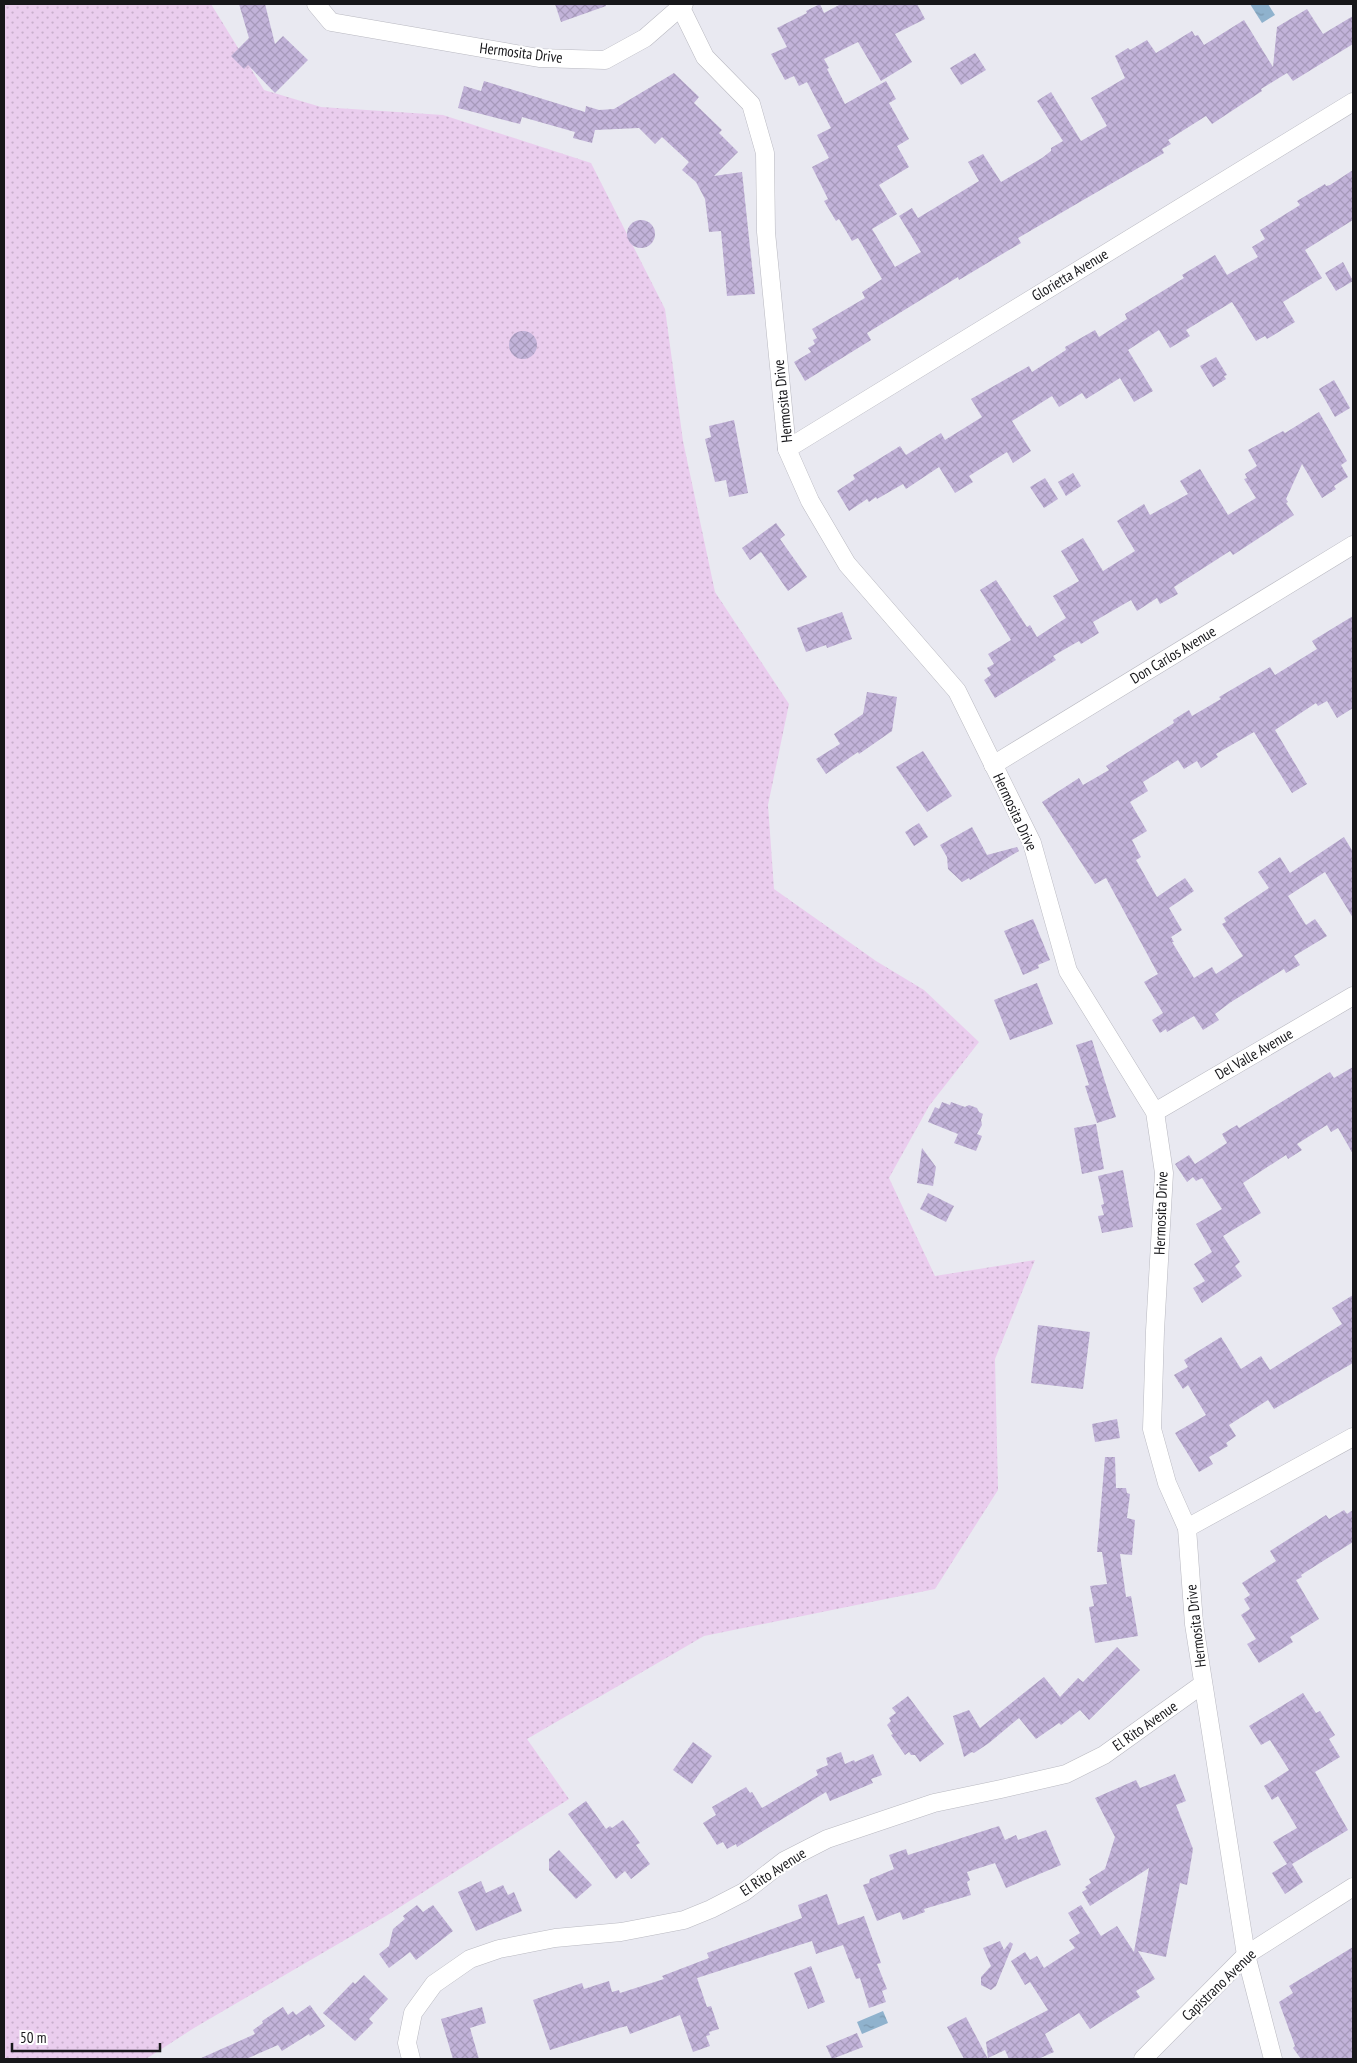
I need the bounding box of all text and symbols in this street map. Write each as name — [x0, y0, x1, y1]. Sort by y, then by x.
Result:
street label: Hermosita Drive — [478, 38, 564, 67]
street label: Glorietta Avenue — [1028, 244, 1111, 305]
street label: Hermosita Drive — [769, 359, 796, 444]
street label: Don Carlos Avenue — [1126, 622, 1219, 688]
street label: Hermosita Drive — [989, 770, 1042, 854]
street label: Del Valle Avenue — [1211, 1024, 1296, 1083]
street label: Hermosita Drive — [1150, 1171, 1171, 1255]
street label: Hermosita Drive — [1181, 1583, 1210, 1669]
street label: El Rito Avenue — [1109, 1696, 1181, 1755]
street label: El Rito Avenue — [736, 1843, 809, 1900]
street label: Capistrano Avenue — [1178, 1945, 1260, 2025]
scale bar — [12, 2020, 160, 2052]
text: 50 m — [20, 2028, 46, 2047]

